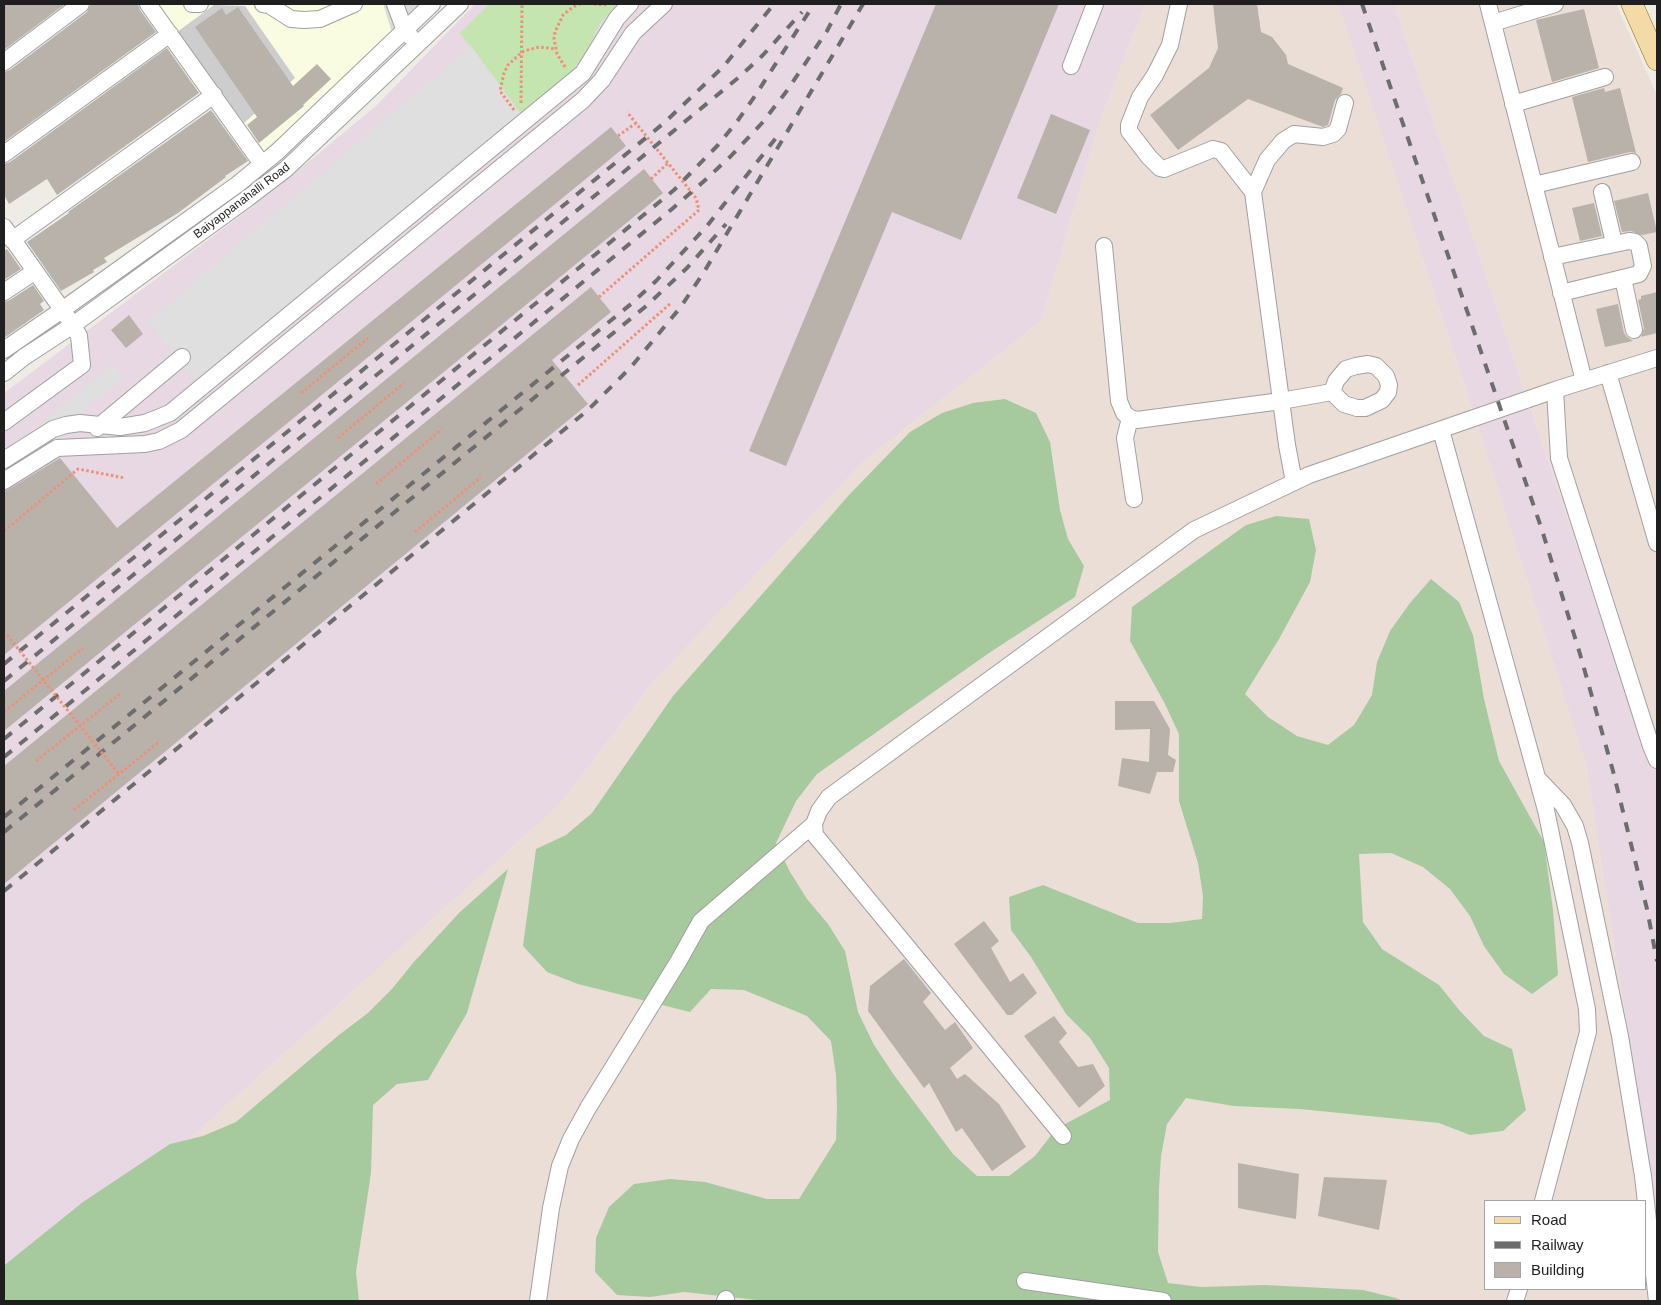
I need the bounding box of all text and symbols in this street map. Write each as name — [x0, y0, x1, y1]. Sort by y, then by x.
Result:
street label: Baiyappanahalli Road — [191, 160, 293, 242]
legend — [1484, 1200, 1646, 1290]
text: Road — [1531, 1211, 1567, 1228]
text: Railway — [1531, 1236, 1584, 1253]
text: Building — [1531, 1261, 1584, 1278]

